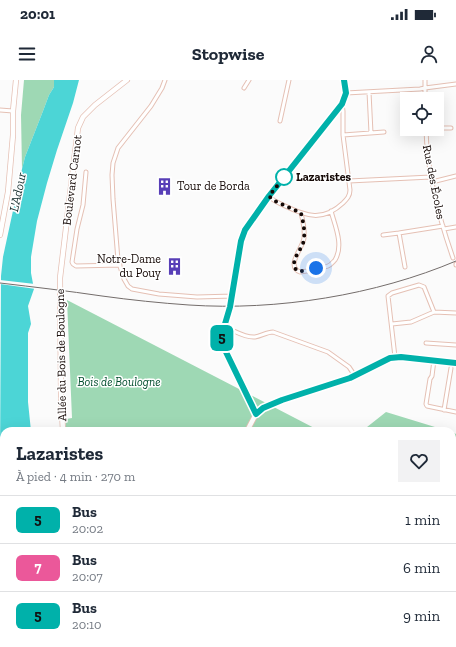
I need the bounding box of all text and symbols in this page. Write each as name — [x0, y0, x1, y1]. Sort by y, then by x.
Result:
text: 20:01 — [20, 5, 55, 23]
icon: menu — [16, 43, 38, 65]
text: Stopwise — [192, 43, 264, 65]
icon: person — [418, 43, 440, 65]
map controls — [400, 92, 444, 136]
button: locate — [400, 92, 444, 136]
street label: Boulevard Carnot — [60, 133, 85, 226]
street label: Rue des Écoles — [420, 143, 449, 220]
marker: Lazaristes — [275, 168, 293, 186]
place label: Lazaristes — [296, 170, 352, 184]
water label: L'Adour — [6, 171, 29, 213]
building icon: Tour de Borda — [154, 176, 174, 196]
place label: Tour de Borda — [177, 179, 250, 193]
place label: Notre-Dame du Pouy — [97, 252, 162, 280]
building icon: Notre-Dame du Pouy — [164, 256, 184, 276]
your location — [306, 258, 326, 278]
street label: Allée du Bois de Boulogne — [53, 288, 69, 421]
line badge: 5 — [209, 325, 235, 351]
text: 5 — [218, 329, 226, 346]
park label: Bois de Boulogne — [78, 375, 160, 389]
button: heart — [398, 440, 440, 482]
text: Lazaristes — [16, 442, 103, 465]
text: À pied · 4 min · 270 m — [16, 469, 135, 484]
text: Bus — [72, 503, 97, 521]
text: 5 — [34, 511, 42, 528]
text: 1 min — [405, 511, 440, 529]
text: 20:02 — [72, 521, 103, 536]
text: Bus — [72, 551, 97, 569]
text: 7 — [35, 559, 41, 576]
text: 6 min — [403, 559, 440, 577]
text: 20:07 — [72, 569, 103, 584]
text: Bus — [72, 599, 97, 617]
text: 5 — [34, 607, 42, 624]
text: 9 min — [403, 607, 440, 625]
text: 20:10 — [72, 617, 102, 632]

